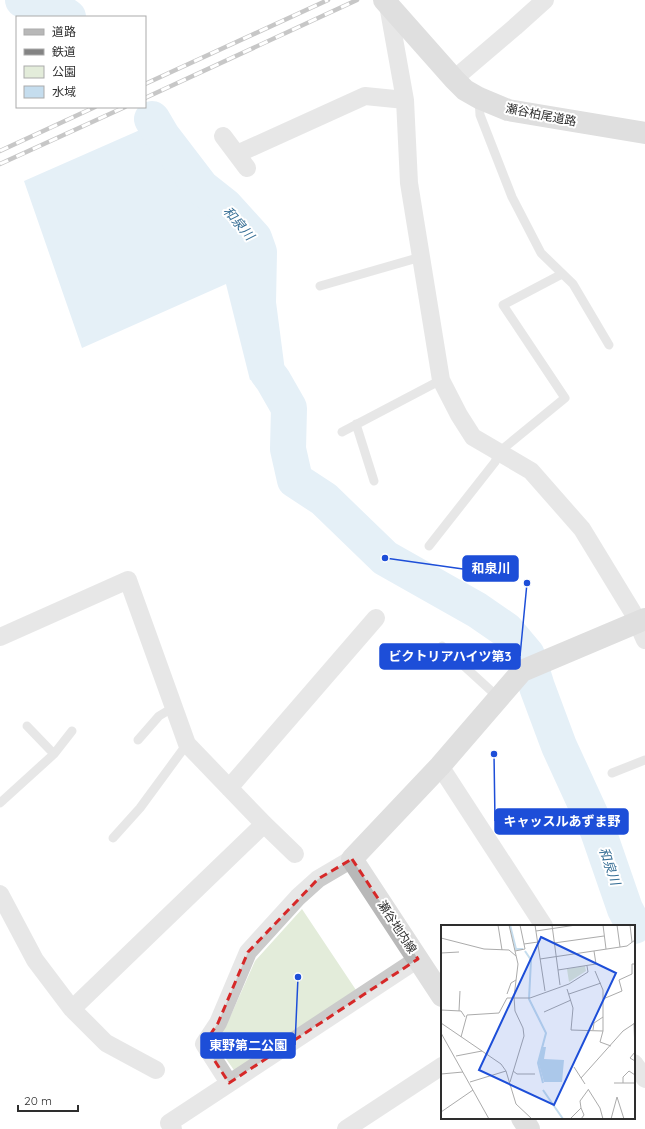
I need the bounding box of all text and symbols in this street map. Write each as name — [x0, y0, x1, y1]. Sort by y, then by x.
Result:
legend — [16, 16, 146, 108]
text: 道路 — [52, 24, 76, 39]
text: 鉄道 — [52, 44, 76, 59]
text: 公園 — [52, 64, 76, 79]
text: 水域 — [52, 84, 76, 99]
street label: 瀬谷柏尾道路 — [504, 100, 578, 129]
water label: 和泉川 — [220, 203, 259, 244]
callout: 和泉川 — [463, 556, 518, 581]
text: 和泉川 — [471, 560, 511, 576]
callout: ビクトリアハイツ第3 — [380, 644, 520, 669]
text: ビクトリアハイツ第3 — [388, 648, 512, 664]
callout: キャッスルあずま野 — [495, 809, 628, 834]
text: キャッスルあずま野 — [503, 813, 621, 829]
water label: 和泉川 — [596, 845, 625, 889]
street label: 瀬谷地内線 — [375, 897, 420, 956]
inset map — [441, 925, 635, 1119]
callout: 東野第二公園 — [201, 1033, 295, 1058]
text: 東野第二公園 — [209, 1037, 287, 1053]
scale bar — [18, 1087, 78, 1113]
text: 20 m — [24, 1093, 52, 1108]

